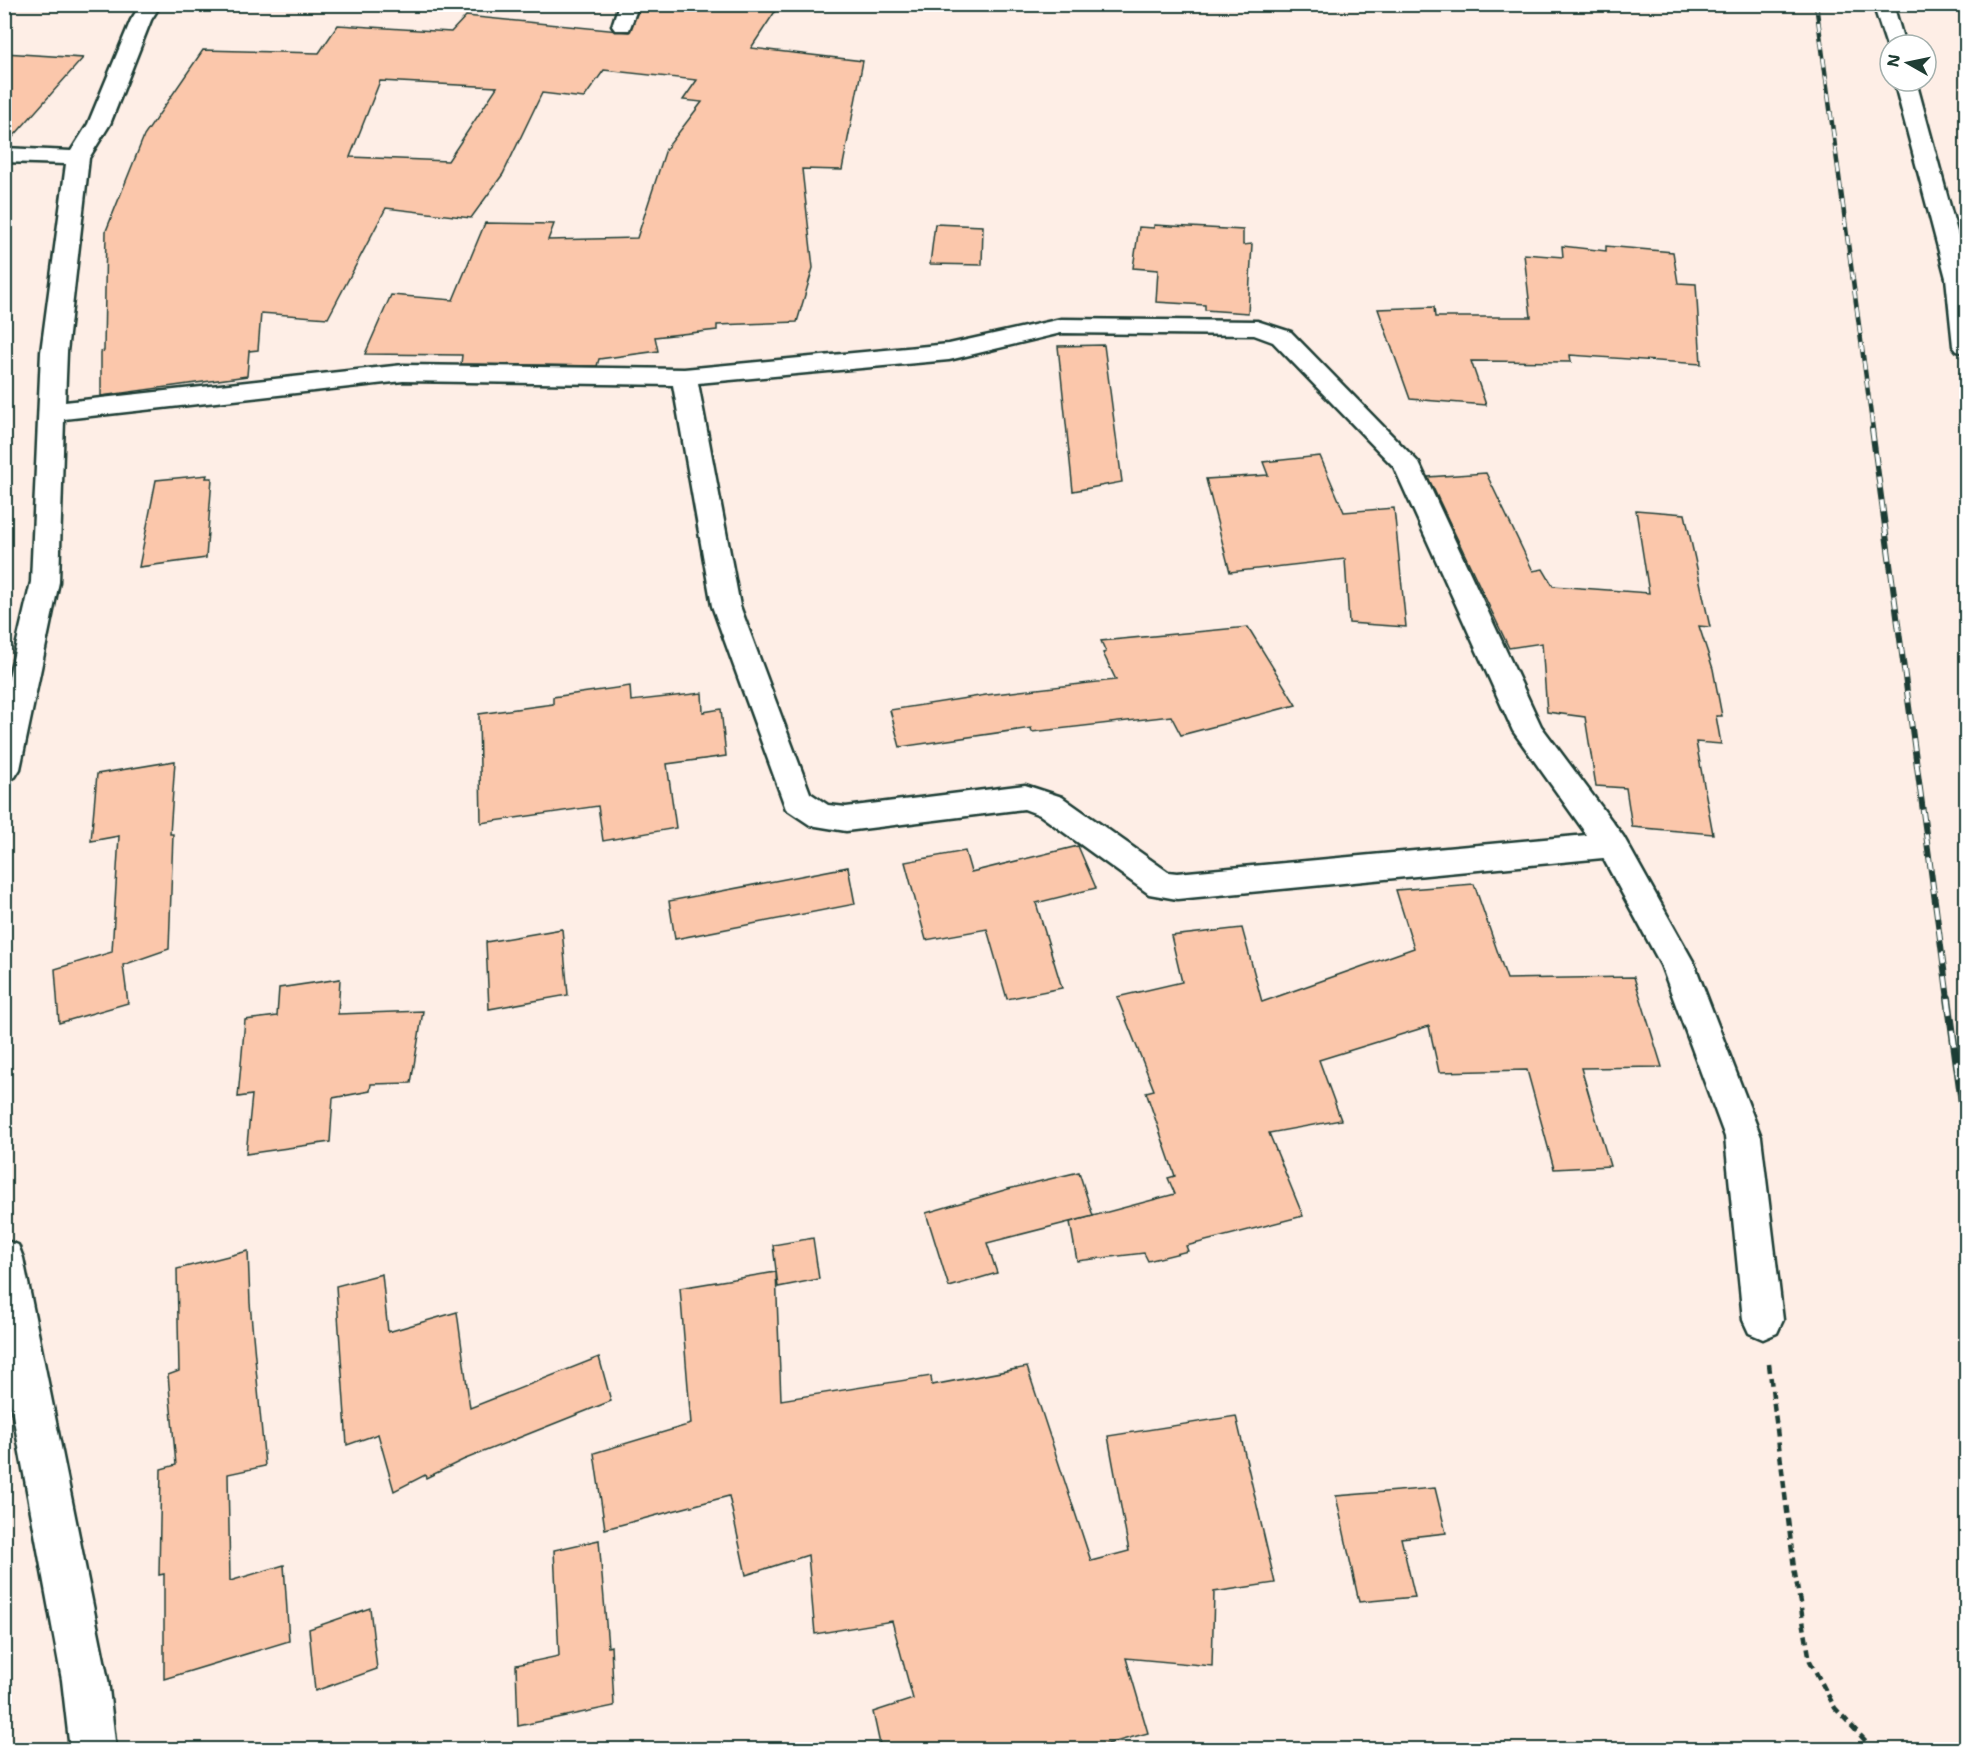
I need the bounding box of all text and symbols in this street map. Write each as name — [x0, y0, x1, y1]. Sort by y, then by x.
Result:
north arrow — [1878, 33, 1938, 93]
text: N — [1882, 53, 1905, 69]

